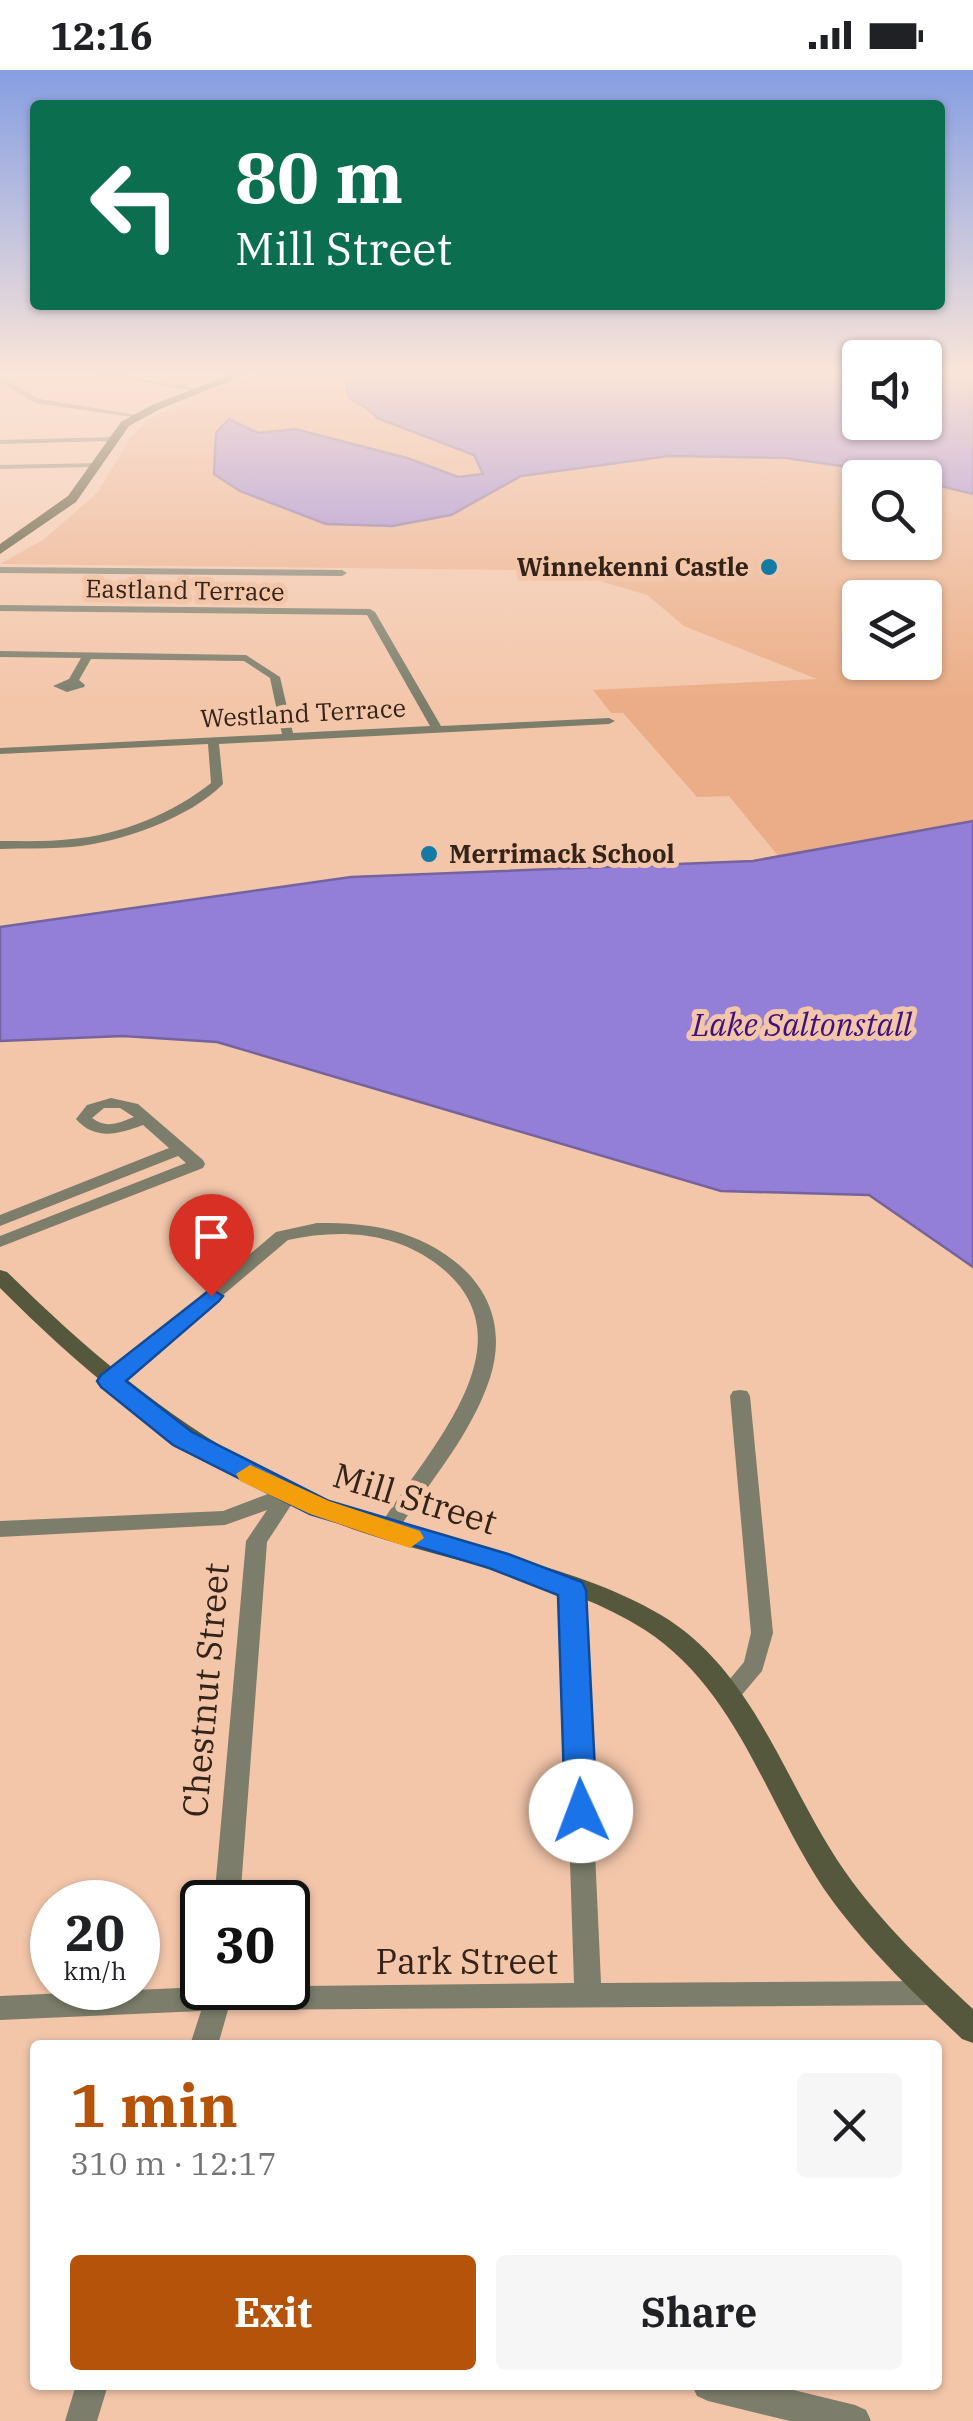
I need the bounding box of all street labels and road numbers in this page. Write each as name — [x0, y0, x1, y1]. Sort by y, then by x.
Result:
street label: Eastland Terrace — [85, 571, 285, 608]
street label: Westland Terrace — [199, 691, 407, 734]
street label: Mill Street — [328, 1451, 503, 1545]
street label: Chestnut Street — [171, 1561, 239, 1819]
street label: Park Street — [376, 1938, 558, 1984]

